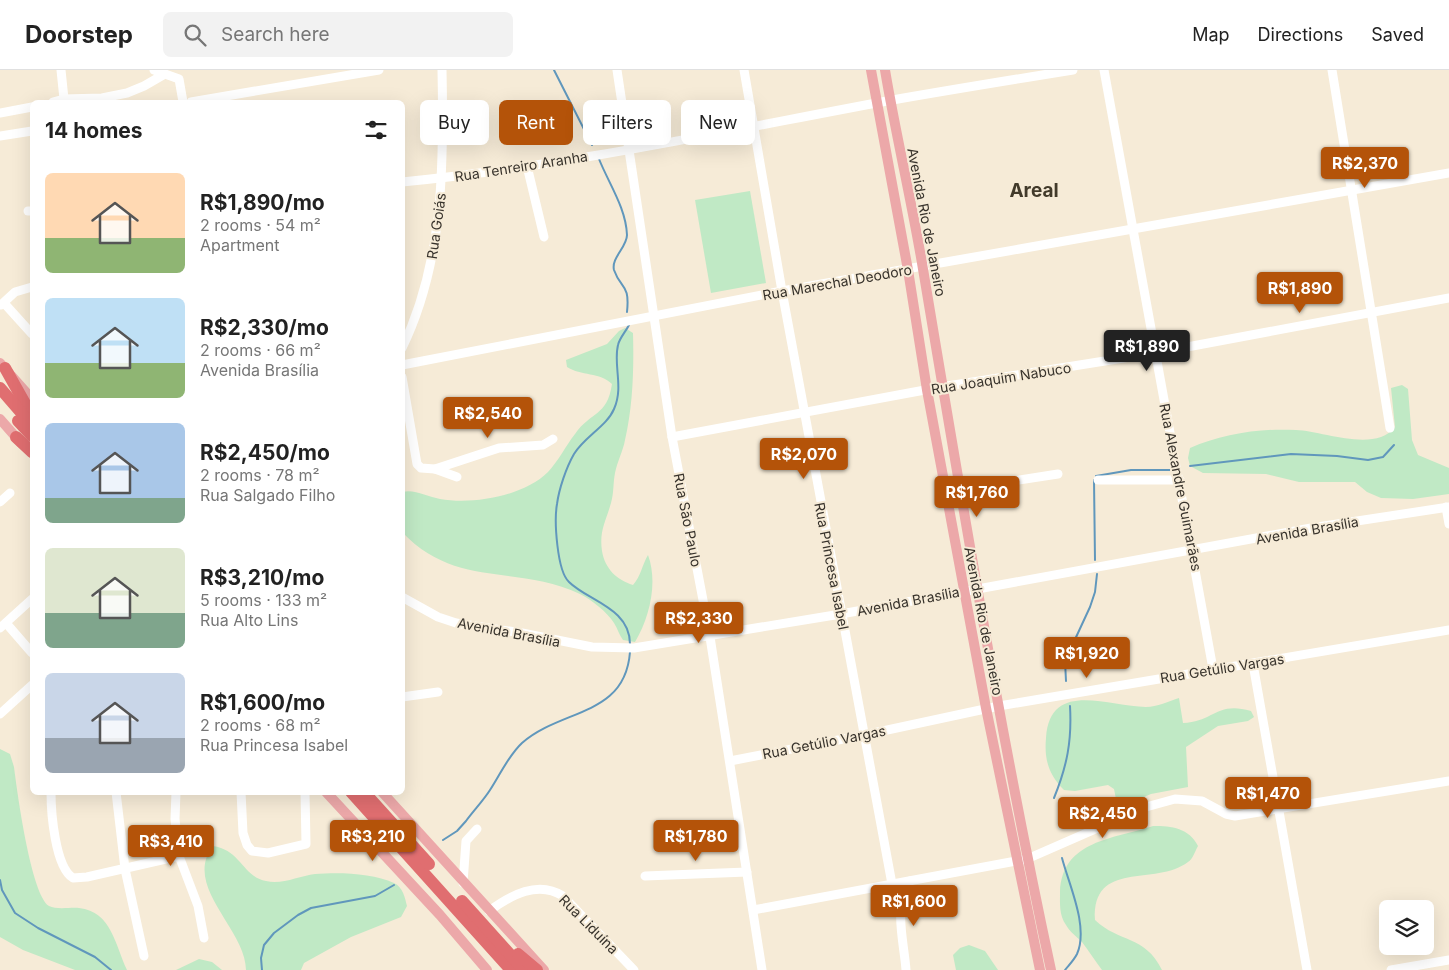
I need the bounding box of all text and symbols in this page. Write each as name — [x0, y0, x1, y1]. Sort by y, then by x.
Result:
search box — [163, 12, 513, 57]
text: Doorstep — [25, 20, 133, 49]
icon: search — [181, 21, 209, 49]
text: Search here — [221, 23, 330, 46]
text: Map — [1192, 24, 1230, 45]
text: Directions — [1258, 24, 1343, 45]
text: Saved — [1371, 24, 1424, 45]
chip: Buy — [420, 100, 489, 145]
chip: Rent — [499, 100, 573, 145]
chip: Filters — [583, 100, 671, 145]
chip: New — [681, 100, 755, 145]
icon: filters — [362, 116, 390, 144]
text: 14 homes — [45, 118, 143, 143]
street label: Avenida Rio de Janeiro — [904, 146, 950, 298]
pin: R$2,370 — [1319, 146, 1411, 189]
street label: Rua Tenreiro Aranha — [453, 147, 589, 185]
text: R$2,370 — [1332, 153, 1398, 173]
district label: Areal — [1009, 179, 1059, 202]
text: R$1,890/mo — [200, 190, 325, 215]
street label: Rua Goiás — [423, 192, 449, 260]
icon: home — [85, 193, 145, 253]
text: 2 rooms · 54 m² — [200, 215, 321, 235]
text: Apartment — [200, 235, 280, 255]
street label: Rua Marechal Deodoro — [761, 260, 913, 304]
pin: R$1,890 — [1254, 272, 1346, 314]
text: R$1,890 — [1268, 278, 1332, 298]
text: R$2,330/mo — [200, 315, 329, 340]
icon: home — [85, 318, 145, 378]
pin: R$1,890 — [1101, 330, 1193, 372]
text: R$1,890 — [1115, 336, 1179, 356]
text: 2 rooms · 66 m² — [200, 340, 321, 360]
street label: Rua Joaquim Nabuco — [930, 359, 1072, 397]
text: Avenida Brasília — [200, 360, 319, 380]
pin: R$2,540 — [442, 396, 534, 439]
street label: Rua Alexandre Guimarães — [1156, 402, 1206, 572]
text: R$2,540 — [454, 403, 522, 423]
pin: R$2,070 — [758, 438, 850, 480]
text: R$2,450/mo — [200, 440, 330, 465]
icon: home — [85, 443, 145, 503]
text: R$2,070 — [771, 444, 837, 464]
text: 2 rooms · 78 m² — [200, 465, 320, 485]
street label: Rua São Paulo — [671, 472, 705, 568]
pin: R$1,760 — [931, 476, 1023, 518]
text: R$1,760 — [945, 482, 1009, 502]
text: Rua Salgado Filho — [200, 485, 335, 505]
street label: Rua Princesa Isabel — [811, 501, 853, 631]
street label: Avenida Brasília — [1254, 513, 1360, 547]
street label: Avenida Rio de Janeiro — [961, 545, 1007, 697]
text: R$3,210/mo — [200, 565, 324, 590]
icon: home — [85, 568, 145, 628]
street label: Avenida Brasília — [855, 583, 961, 619]
text: 5 rooms · 133 m² — [200, 590, 327, 610]
pin: R$2,330 — [653, 602, 745, 644]
text: R$2,330 — [665, 608, 733, 628]
text: Rua Alto Lins — [200, 610, 298, 630]
street label: Avenida Brasília — [456, 614, 562, 650]
pin: R$1,920 — [1041, 636, 1133, 679]
text: R$1,920 — [1055, 643, 1119, 663]
street label: Rua Getúlio Vargas — [1159, 650, 1285, 686]
text: R$1,600/mo — [200, 690, 325, 715]
icon: home — [85, 693, 145, 753]
text: 2 rooms · 68 m² — [200, 715, 321, 735]
street label: Rua Getúlio Vargas — [761, 722, 887, 762]
text: Rua Princesa Isabel — [200, 735, 348, 755]
pin: R$1,470 — [1222, 776, 1314, 819]
text: R$1,470 — [1236, 783, 1300, 803]
pin: R$2,450 — [1057, 796, 1149, 839]
text: R$2,450 — [1069, 803, 1137, 823]
pin: R$3,210 — [327, 820, 419, 862]
pin: R$1,780 — [650, 820, 742, 862]
pin: R$3,410 — [125, 824, 217, 867]
text: R$3,210 — [341, 826, 405, 846]
text: R$1,780 — [664, 826, 728, 846]
text: R$3,410 — [139, 831, 203, 851]
pin: R$1,600 — [868, 884, 960, 927]
street label: Rua Liduína — [556, 891, 622, 957]
text: R$1,600 — [882, 891, 946, 911]
map controls — [1379, 900, 1434, 955]
button: layers — [1379, 900, 1434, 955]

